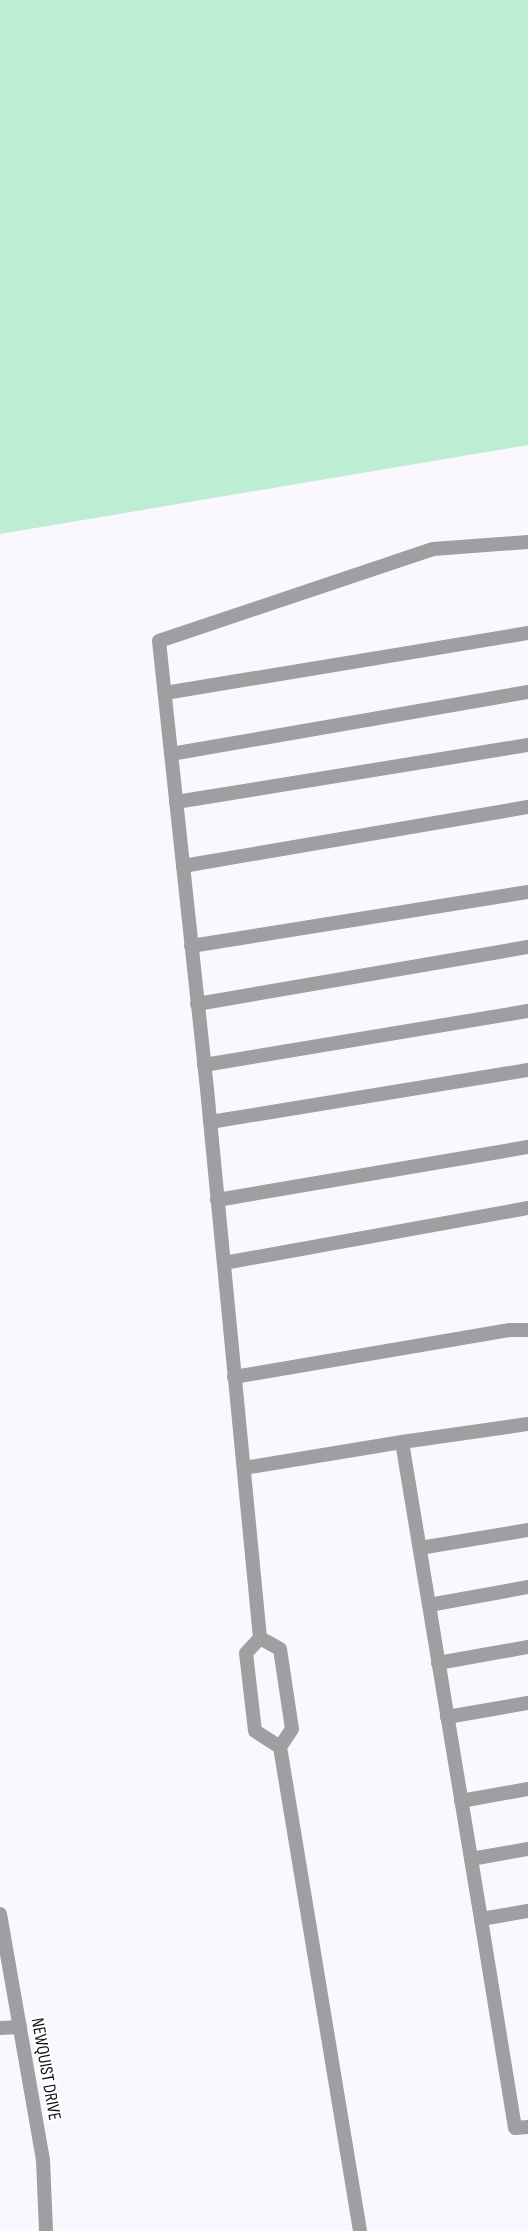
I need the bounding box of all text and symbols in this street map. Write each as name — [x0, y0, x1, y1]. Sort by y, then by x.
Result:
street label: NEWQUIST DRIVE — [27, 2016, 65, 2122]

